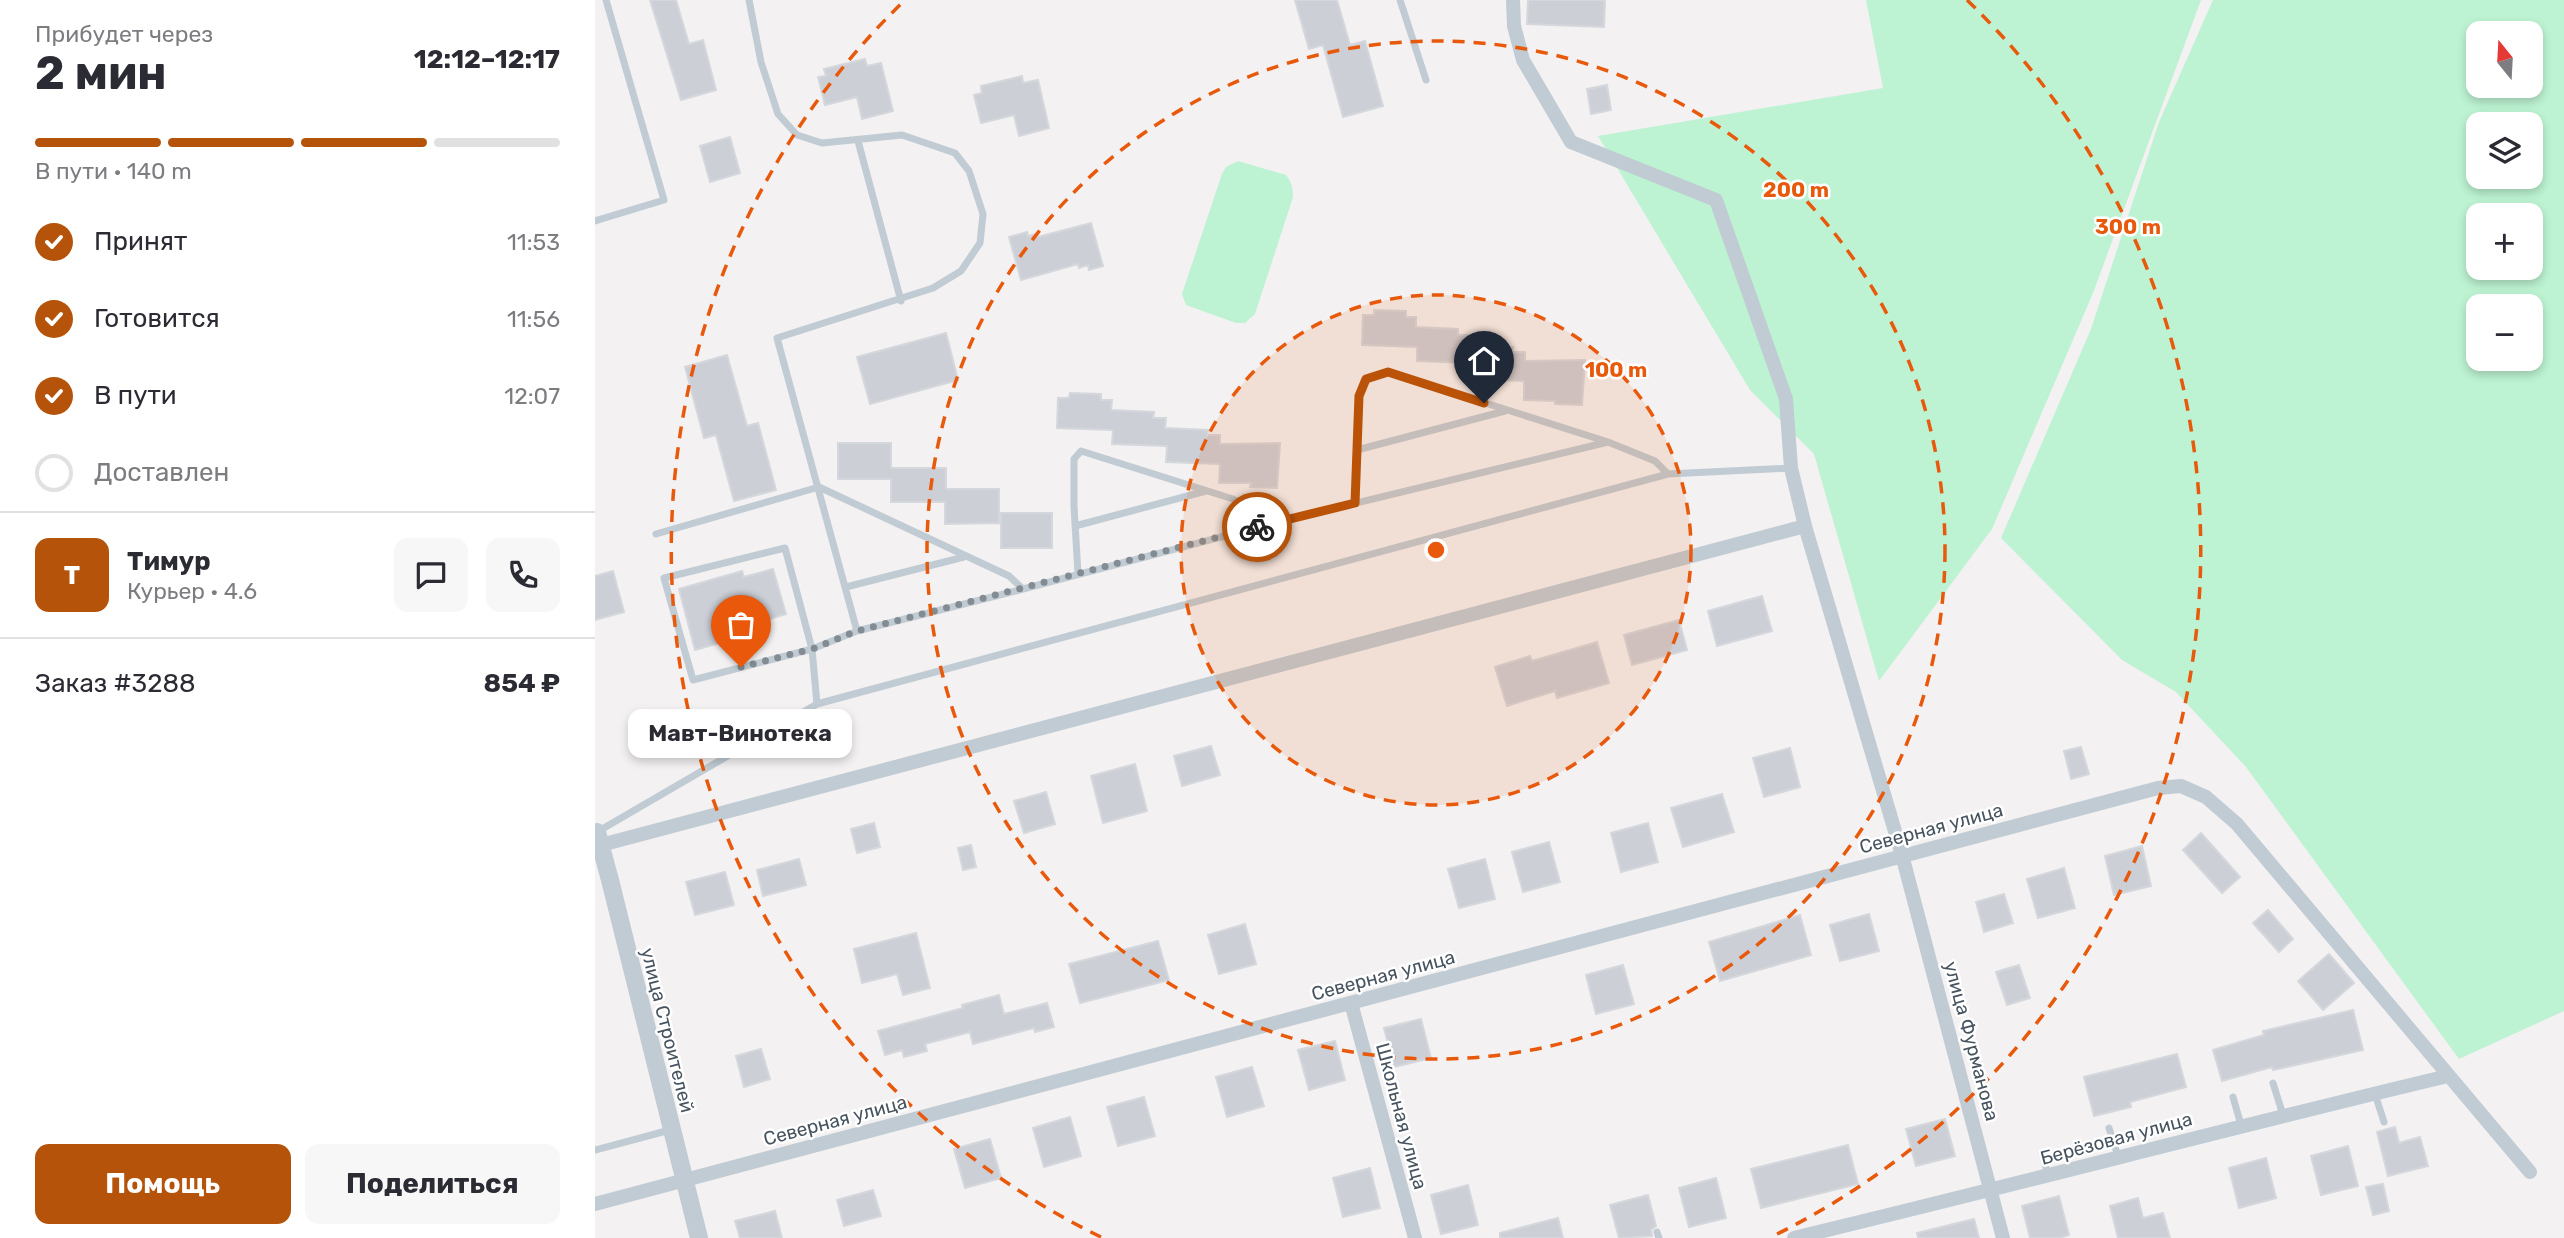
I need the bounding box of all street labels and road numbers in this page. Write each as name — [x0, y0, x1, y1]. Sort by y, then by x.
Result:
street label: Северная улица — [1857, 798, 2005, 859]
street label: улица Строителей — [636, 945, 699, 1115]
street label: Северная улица — [1309, 945, 1457, 1006]
street label: улица Фурманова — [1939, 959, 2004, 1123]
street label: Школьная улица — [1371, 1040, 1432, 1192]
street label: Северная улица — [761, 1090, 909, 1151]
street label: Берёзовая улица — [2038, 1107, 2195, 1170]

